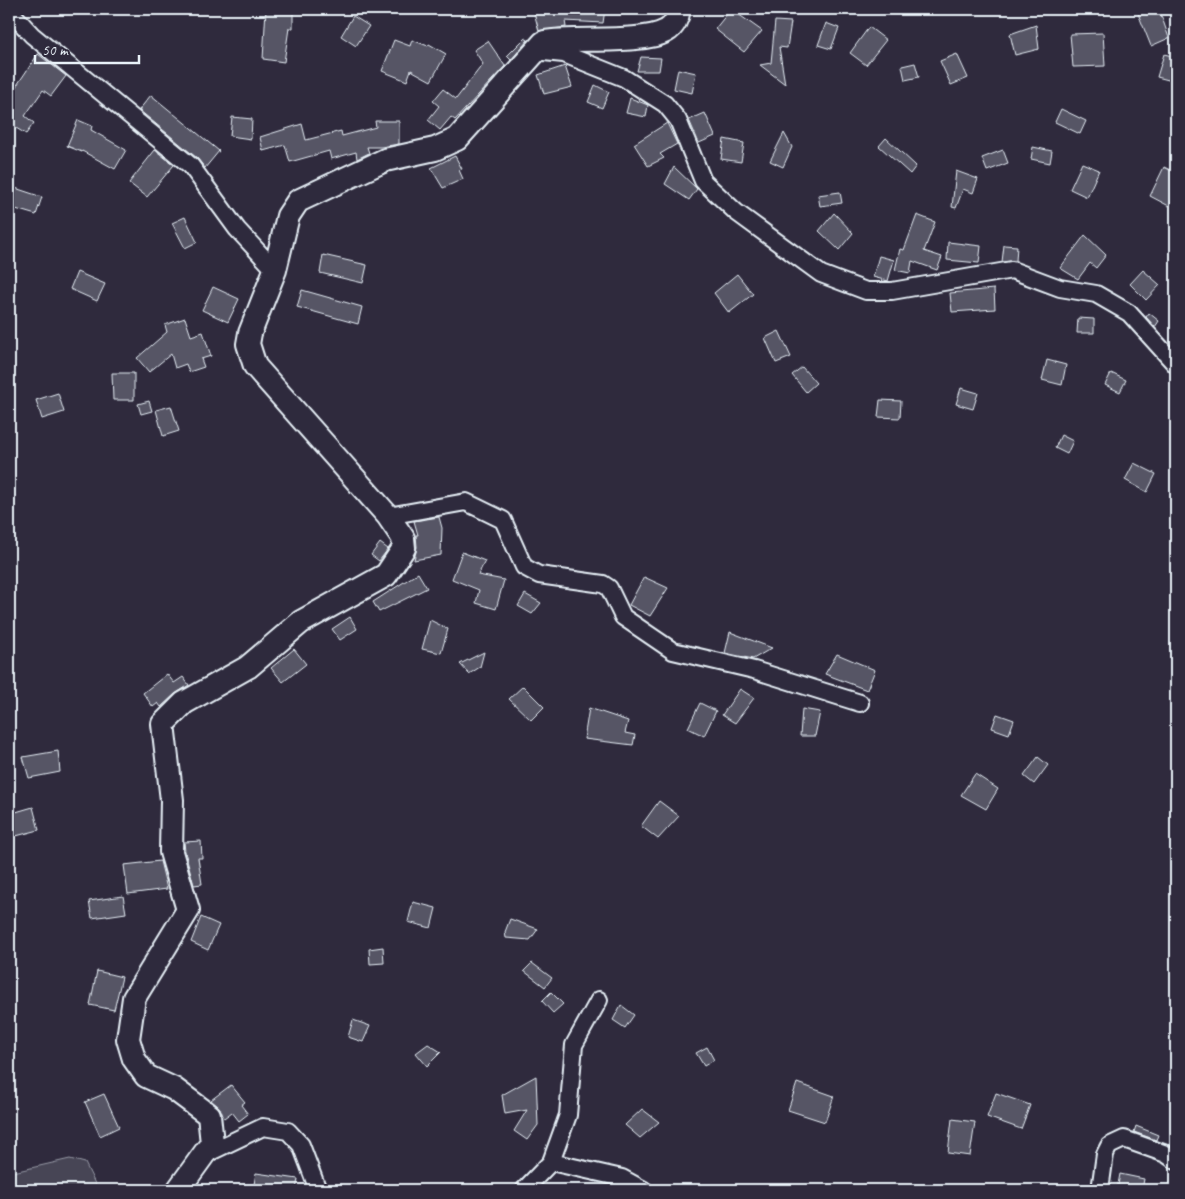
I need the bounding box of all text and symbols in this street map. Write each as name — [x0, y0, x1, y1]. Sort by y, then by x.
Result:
scale bar — [35, 32, 139, 64]
text: 50 m — [42, 41, 69, 60]

